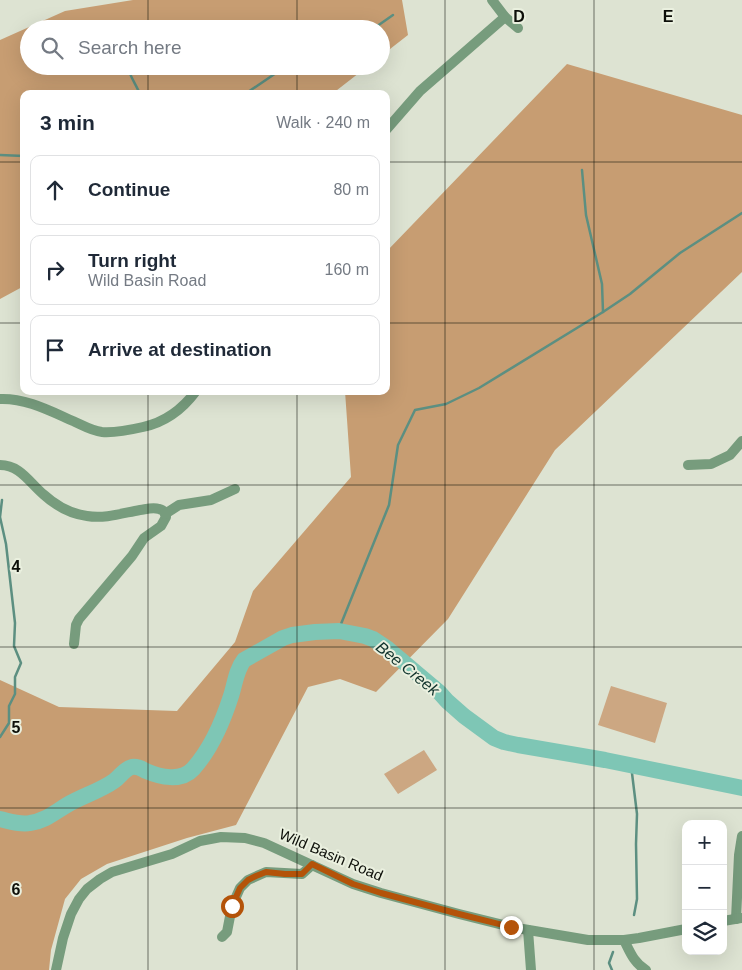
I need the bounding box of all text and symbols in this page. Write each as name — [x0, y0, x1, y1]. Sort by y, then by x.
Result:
text: D — [513, 8, 525, 25]
text: E — [663, 8, 674, 25]
search box — [20, 20, 390, 75]
icon: search — [38, 34, 66, 62]
text: Search here — [78, 37, 182, 58]
text: 3 min — [40, 111, 95, 134]
text: Walk · 240 m — [276, 114, 370, 131]
icon: ahead — [41, 176, 69, 204]
text: Continue — [88, 179, 170, 200]
text: 80 m — [333, 181, 369, 198]
text: Turn right — [88, 250, 176, 271]
icon: right — [41, 256, 69, 284]
text: 160 m — [325, 261, 369, 278]
text: Wild Basin Road — [88, 272, 206, 289]
icon: arrive — [41, 336, 69, 364]
text: Arrive at destination — [88, 339, 272, 360]
text: 4 — [12, 558, 21, 575]
water label: Bee Creek — [373, 638, 443, 699]
text: 5 — [12, 719, 21, 736]
map controls — [682, 820, 727, 955]
button: + — [682, 820, 727, 865]
street label: Wild Basin Road — [277, 825, 386, 884]
button: − — [682, 865, 727, 910]
text: 6 — [12, 881, 21, 898]
route start — [221, 895, 244, 918]
button: layers — [682, 910, 727, 955]
route end — [500, 916, 523, 939]

